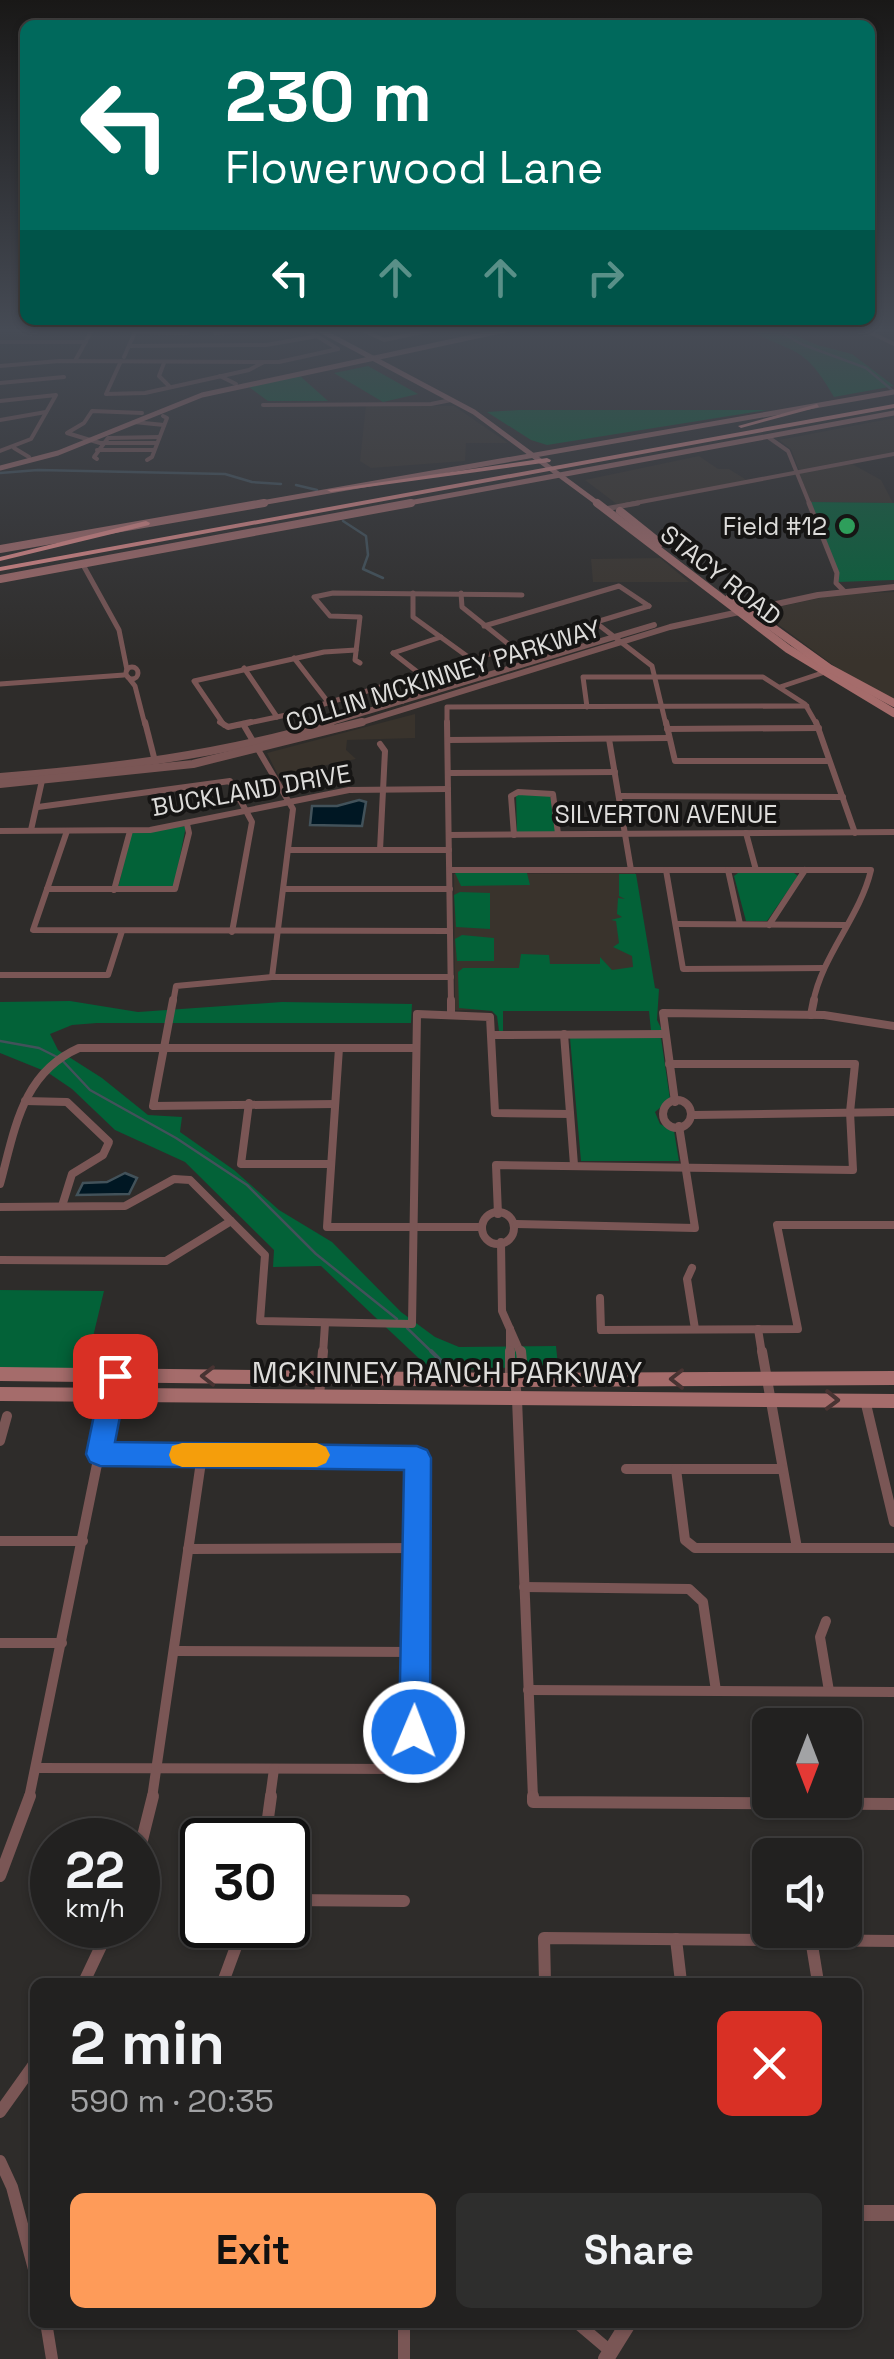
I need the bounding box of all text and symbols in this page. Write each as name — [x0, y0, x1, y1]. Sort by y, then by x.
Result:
text: 230 m — [225, 52, 432, 141]
icon: left — [60, 60, 190, 190]
text: Flowerwood Lane — [225, 139, 603, 196]
icon: left — [263, 250, 318, 305]
icon: ahead — [368, 250, 423, 305]
icon: ahead — [473, 250, 528, 305]
icon: right — [578, 250, 633, 305]
place label: Field #12 — [723, 510, 827, 542]
marker: Field #12 — [836, 515, 858, 537]
street label: STACY ROAD — [654, 518, 788, 632]
street label: COLLIN MCKINNEY PARKWAY — [282, 612, 604, 738]
street label: BUCKLAND DRIVE — [149, 757, 353, 823]
street label: SILVERTON AVENUE — [555, 798, 777, 830]
pin — [73, 1334, 158, 1419]
icon: arrive — [88, 1349, 143, 1404]
street label: MCKINNEY RANCH PARKWAY — [252, 1353, 642, 1392]
one-way arrow — [199, 1365, 214, 1387]
one-way arrow — [669, 1368, 684, 1390]
one-way arrow — [824, 1389, 840, 1411]
position arrow — [362, 1680, 466, 1784]
north arrow — [752, 1708, 862, 1818]
map controls — [752, 1708, 862, 1948]
speed limit sign: 30 — [180, 1818, 310, 1948]
button: sound — [752, 1838, 862, 1948]
text: 22 — [65, 1839, 125, 1903]
text: km/h — [65, 1892, 125, 1924]
text: 2 min — [70, 2005, 225, 2082]
button: close — [717, 2011, 822, 2116]
text: 590 m · 20:35 — [70, 2081, 274, 2121]
button: Exit — [70, 2193, 436, 2308]
button: Share — [456, 2193, 822, 2308]

